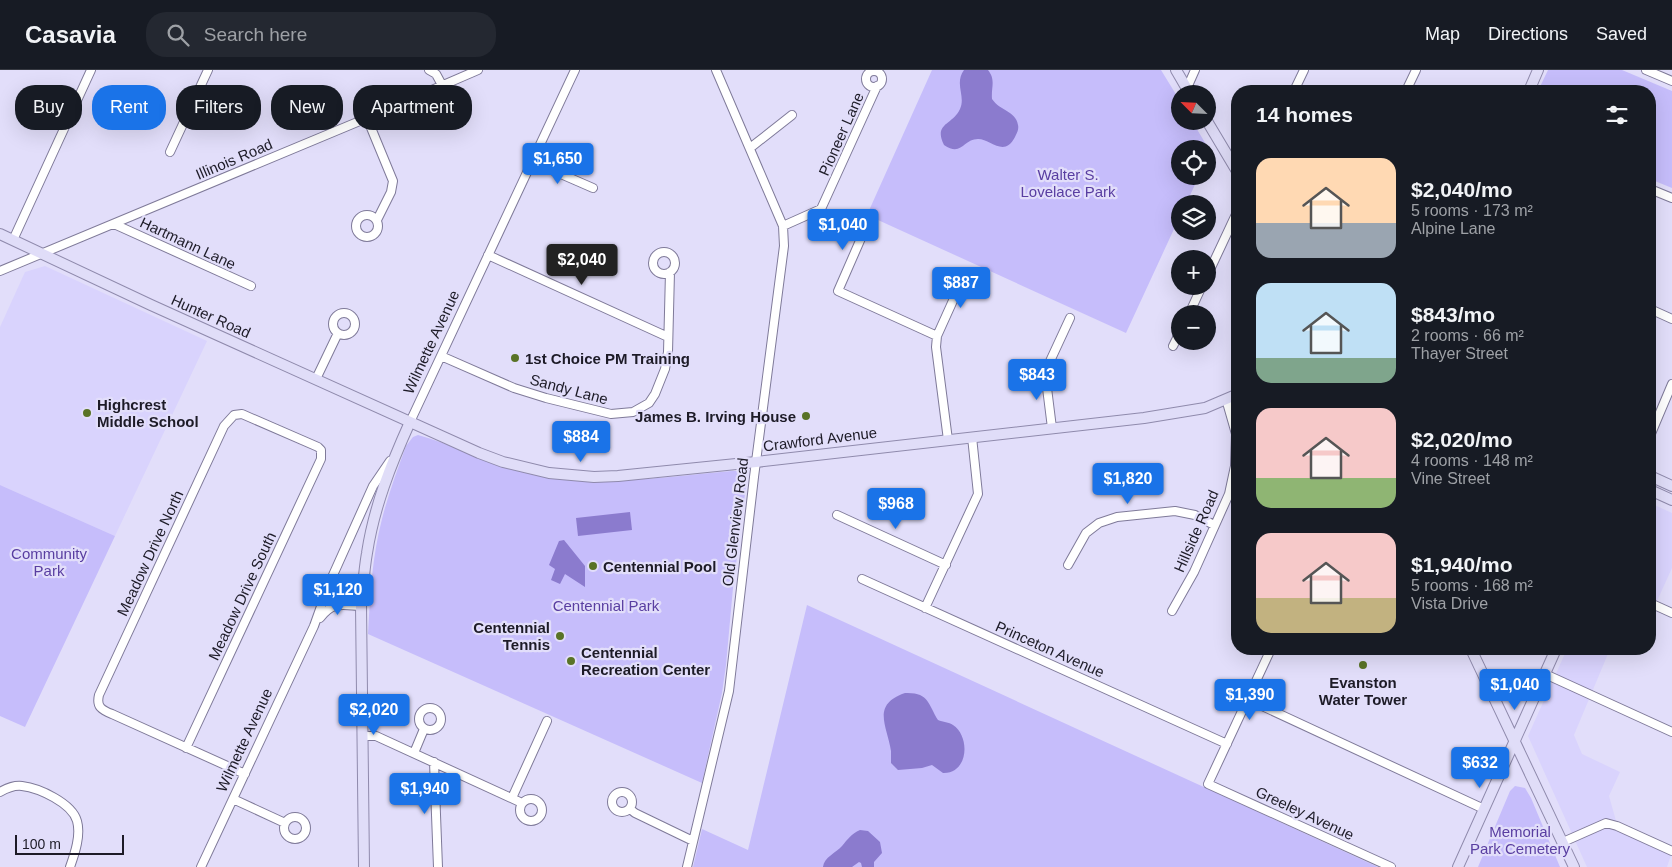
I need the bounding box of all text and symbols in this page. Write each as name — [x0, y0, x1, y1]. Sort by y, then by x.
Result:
search box — [146, 12, 496, 57]
text: Casavia — [25, 21, 116, 48]
icon: search — [164, 21, 192, 49]
text: Search here — [204, 24, 307, 45]
text: Map — [1425, 24, 1460, 44]
text: Directions — [1488, 24, 1568, 44]
text: Saved — [1596, 24, 1647, 44]
chip: Buy — [15, 85, 82, 130]
chip: Rent — [92, 85, 166, 130]
chip: Filters — [176, 85, 261, 130]
chip: New — [271, 85, 343, 130]
chip: Apartment — [353, 85, 472, 130]
north arrow — [1171, 85, 1216, 130]
map controls — [1171, 85, 1216, 350]
street label: Pioneer Lane — [815, 90, 867, 178]
icon: filters — [1603, 101, 1631, 129]
text: 14 homes — [1256, 103, 1353, 126]
street label: Illinois Road — [193, 135, 275, 183]
button: locate — [1171, 140, 1216, 185]
pin: $1,650 — [517, 142, 599, 185]
text: $1,650 — [534, 150, 582, 167]
park label: Walter S. Lovelace Park — [1020, 166, 1116, 200]
icon: home — [1296, 178, 1356, 238]
text: $2,040/mo — [1411, 178, 1513, 201]
button: layers — [1171, 195, 1216, 240]
text: 5 rooms · 173 m² — [1411, 202, 1533, 219]
pin: $1,040 — [802, 208, 884, 251]
street label: Hartmann Lane — [138, 213, 238, 273]
text: $1,040 — [819, 216, 867, 233]
text: Alpine Lane — [1411, 220, 1496, 237]
pin: $2,040 — [541, 244, 623, 286]
button: + — [1171, 250, 1216, 295]
text: $2,040 — [558, 251, 606, 268]
pin: $887 — [931, 266, 991, 309]
text: $887 — [943, 274, 979, 291]
street label: Wilmette Avenue — [400, 288, 462, 396]
street label: Hunter Road — [169, 291, 253, 341]
icon: home — [1296, 303, 1356, 363]
text: $843/mo — [1411, 303, 1495, 326]
button: − — [1171, 305, 1216, 350]
text: 2 rooms · 66 m² — [1411, 327, 1524, 344]
text: Thayer Street — [1411, 345, 1508, 362]
place label: 1st Choice PM Training — [525, 350, 690, 367]
marker: 1st Choice PM Training — [509, 352, 521, 364]
pin: $843 — [1007, 358, 1067, 401]
text: $843 — [1019, 366, 1055, 383]
street label: Sandy Lane — [528, 370, 610, 408]
place label: Highcrest Middle School — [97, 396, 199, 430]
marker: Highcrest Middle School — [81, 407, 93, 419]
place label: James B. Irving House — [635, 408, 796, 425]
marker: James B. Irving House — [800, 410, 812, 422]
pin: $884 — [551, 420, 611, 463]
street label: Crawford Avenue — [762, 424, 878, 454]
text: $884 — [563, 428, 599, 445]
icon: home — [1296, 428, 1356, 488]
text: $2,020/mo — [1411, 428, 1513, 451]
text: 4 rooms · 148 m² — [1411, 452, 1533, 469]
street label: Old Glenview Road — [719, 457, 751, 587]
pin: $1,820 — [1087, 462, 1169, 505]
text: $1,820 — [1104, 470, 1152, 487]
text: Vine Street — [1411, 470, 1490, 487]
street label: Meadow Drive North — [113, 487, 187, 619]
street label: Hillside Road — [1170, 487, 1222, 575]
pin: $968 — [866, 488, 926, 530]
text: $968 — [878, 495, 914, 512]
street label: Meadow Drive South — [205, 529, 279, 663]
park label: Community Park — [11, 545, 87, 579]
icon: home — [1296, 553, 1356, 613]
text: $1,940/mo — [1411, 553, 1513, 576]
place label: Centennial Pool — [603, 558, 716, 575]
marker: Centennial Pool — [587, 560, 599, 572]
pin: $1,120 — [297, 574, 379, 616]
text: 5 rooms · 168 m² — [1411, 577, 1533, 594]
text: $1,120 — [314, 581, 362, 598]
text: Vista Drive — [1411, 595, 1488, 612]
park label: Centennial Park — [553, 597, 660, 614]
street label: Princeton Avenue — [993, 617, 1107, 681]
place label: Centennial Tennis — [473, 619, 550, 653]
marker: Centennial Tennis — [554, 630, 566, 642]
place label: Centennial Recreation Center — [581, 644, 710, 678]
marker: Centennial Recreation Center — [565, 655, 577, 667]
marker: Evanston Water Tower — [1357, 659, 1369, 671]
pin: $1,040 — [1474, 668, 1556, 711]
place label: Evanston Water Tower — [1319, 674, 1407, 708]
text: $1,040 — [1491, 676, 1539, 693]
pin: $1,390 — [1209, 678, 1291, 721]
street label: Wilmette Avenue — [213, 686, 275, 794]
text: $1,390 — [1226, 686, 1274, 703]
pin: $2,020 — [333, 694, 415, 736]
text: $2,020 — [350, 701, 398, 718]
pin: $632 — [1450, 746, 1510, 789]
text: $632 — [1462, 754, 1498, 771]
pin: $1,940 — [384, 772, 466, 815]
text: $1,940 — [401, 780, 449, 797]
street label: Greeley Avenue — [1253, 783, 1357, 843]
park label: Memorial Park Cemetery — [1470, 823, 1571, 857]
scale bar — [15, 832, 124, 855]
text: 100 m — [22, 836, 61, 852]

